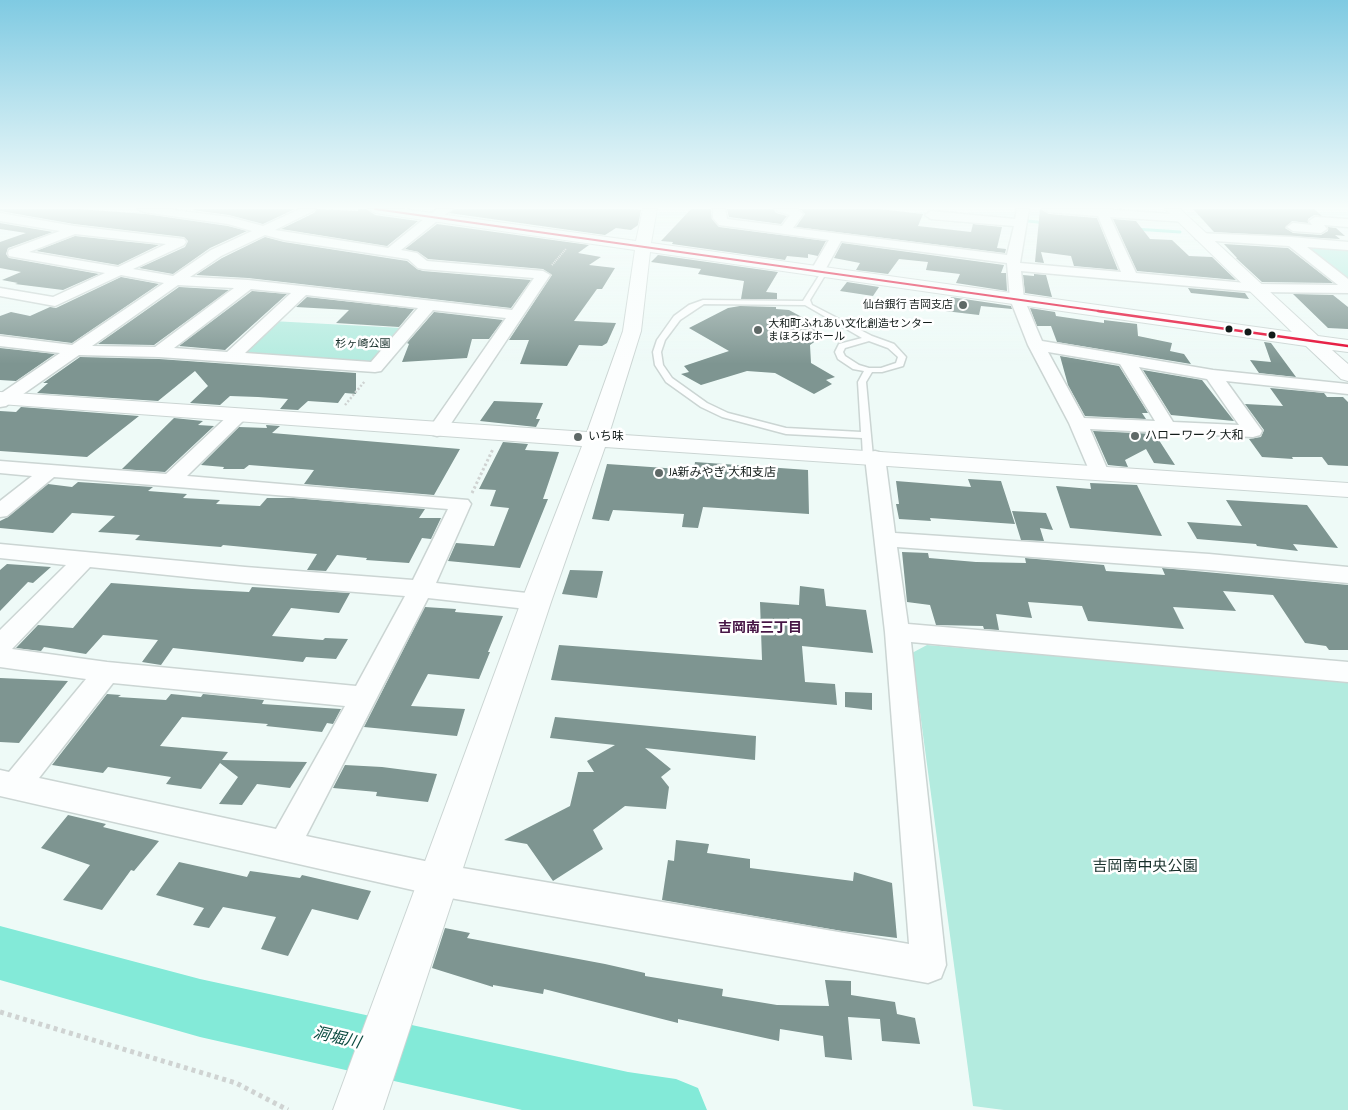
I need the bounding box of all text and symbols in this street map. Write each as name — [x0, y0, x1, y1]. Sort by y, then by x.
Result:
place label: 仙台銀行 吉岡支店 — [863, 298, 953, 312]
marker: 仙台銀行 吉岡支店 — [957, 299, 969, 311]
place label: 大和町ふれあい文化創造センター まほろばホール — [768, 317, 933, 343]
marker: 大和町ふれあい文化創造センター まほろばホール — [752, 324, 764, 336]
unlabelled marker — [1224, 324, 1234, 334]
unlabelled marker — [1243, 327, 1253, 337]
unlabelled marker — [1267, 330, 1277, 340]
park label: 杉ヶ崎公園 — [336, 337, 390, 351]
place label: ハローワーク 大和 — [1145, 429, 1244, 443]
place label: いち味 — [588, 430, 624, 444]
marker: ハローワーク 大和 — [1129, 430, 1141, 442]
marker: いち味 — [572, 431, 584, 443]
place label: JA新みやぎ 大和支店 — [669, 466, 776, 480]
marker: JA新みやぎ 大和支店 — [653, 467, 665, 479]
district label: 吉岡南三丁目 — [718, 620, 802, 636]
park label: 吉岡南中央公園 — [1093, 858, 1197, 876]
water label: 洞堀川 — [311, 1023, 363, 1053]

